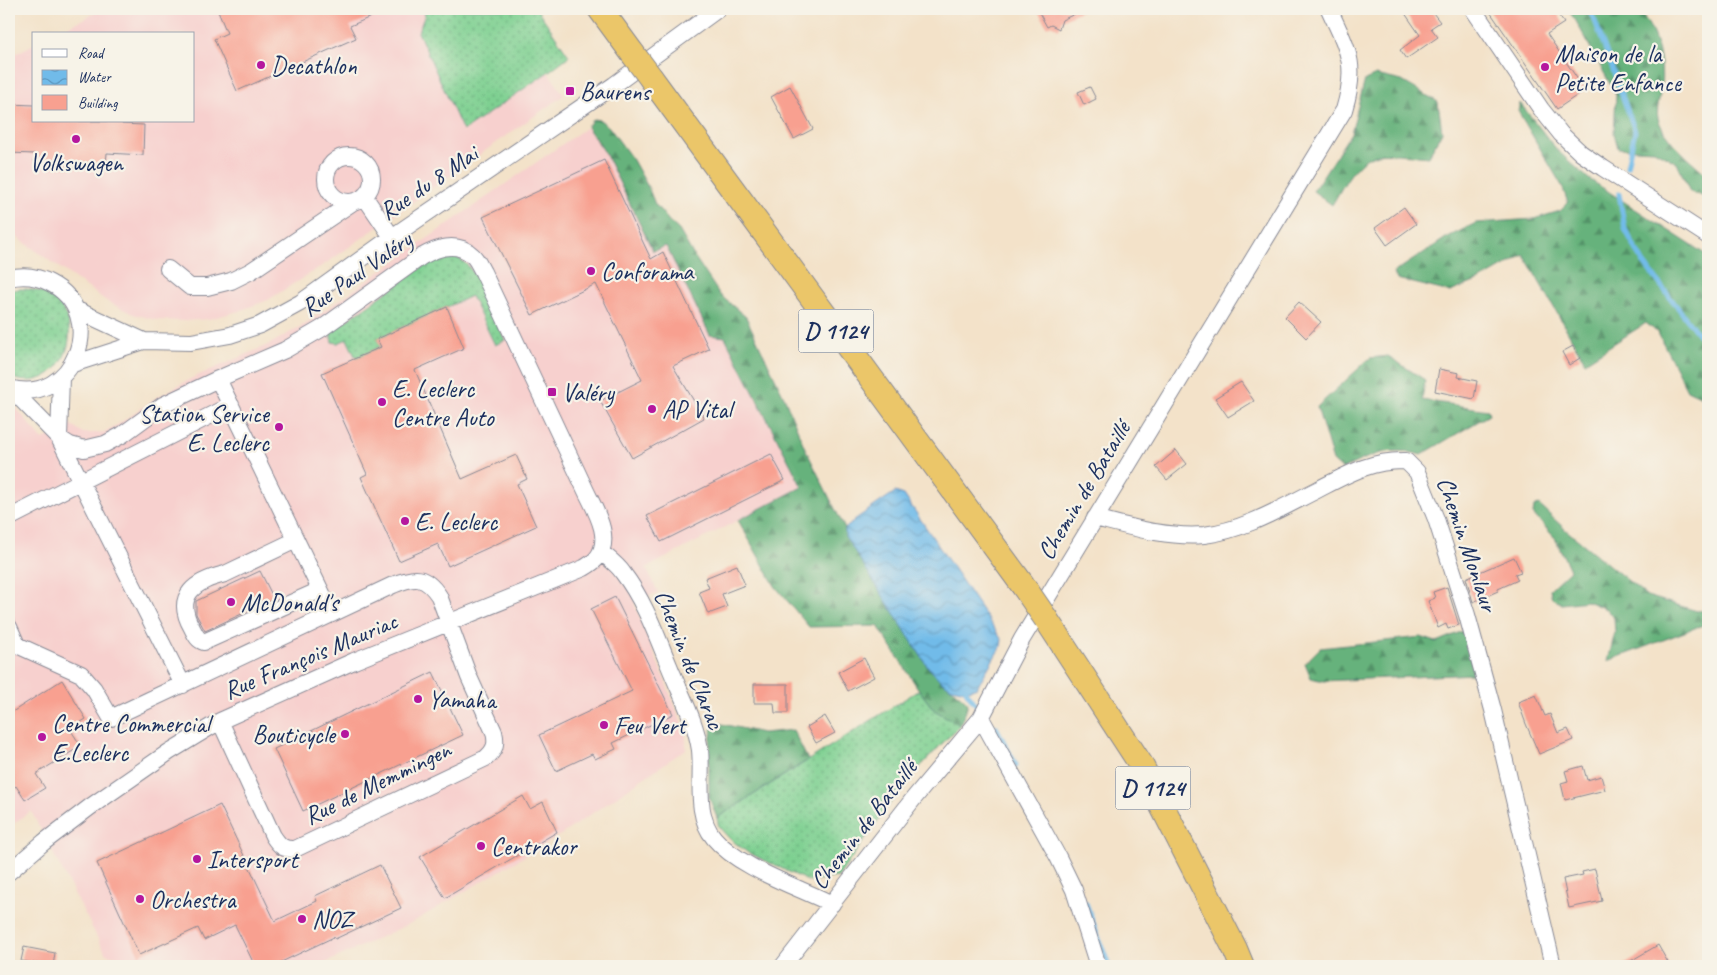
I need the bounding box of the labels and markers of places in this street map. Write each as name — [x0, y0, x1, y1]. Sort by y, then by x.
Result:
place label: Maison de la Petite Enfance — [1555, 38, 1683, 99]
place label: Decathlon — [271, 50, 357, 82]
marker: Decathlon — [255, 59, 267, 71]
marker: Maison de la Petite Enfance — [1539, 61, 1551, 73]
place label: Baurens — [580, 76, 653, 108]
marker: Baurens — [564, 85, 576, 97]
marker: Volkswagen — [70, 133, 82, 145]
place label: Volkswagen — [29, 147, 124, 179]
place label: Conforama — [601, 256, 695, 288]
marker: Conforama — [585, 265, 597, 277]
place label: E. Leclerc Centre Auto — [392, 373, 495, 434]
place label: Valéry — [562, 377, 615, 409]
marker: Valéry — [546, 386, 558, 398]
place label: AP Vital — [662, 394, 736, 426]
marker: E. Leclerc Centre Auto — [376, 396, 388, 408]
place label: Station Service E. Leclerc — [139, 398, 271, 459]
marker: AP Vital — [646, 403, 658, 415]
marker: Station Service E. Leclerc — [273, 421, 285, 433]
place label: E. Leclerc — [415, 506, 498, 538]
marker: E. Leclerc — [399, 515, 411, 527]
place label: McDonald's — [241, 587, 340, 619]
marker: McDonald's — [225, 596, 237, 608]
place label: Yamaha — [428, 684, 498, 716]
marker: Yamaha — [412, 693, 424, 705]
place label: Centre Commercial E.Leclerc — [52, 708, 214, 769]
place label: Feu Vert — [614, 710, 688, 742]
place label: Bouticycle — [252, 719, 337, 751]
marker: Feu Vert — [598, 719, 610, 731]
marker: Bouticycle — [339, 728, 351, 740]
marker: Centre Commercial E.Leclerc — [36, 731, 48, 743]
place label: Centrakor — [491, 831, 578, 863]
marker: Centrakor — [475, 840, 487, 852]
place label: Intersport — [207, 844, 300, 876]
marker: Intersport — [191, 853, 203, 865]
place label: Orchestra — [150, 884, 237, 916]
marker: Orchestra — [134, 893, 146, 905]
place label: NOZ — [312, 904, 356, 936]
marker: NOZ — [296, 913, 308, 925]

